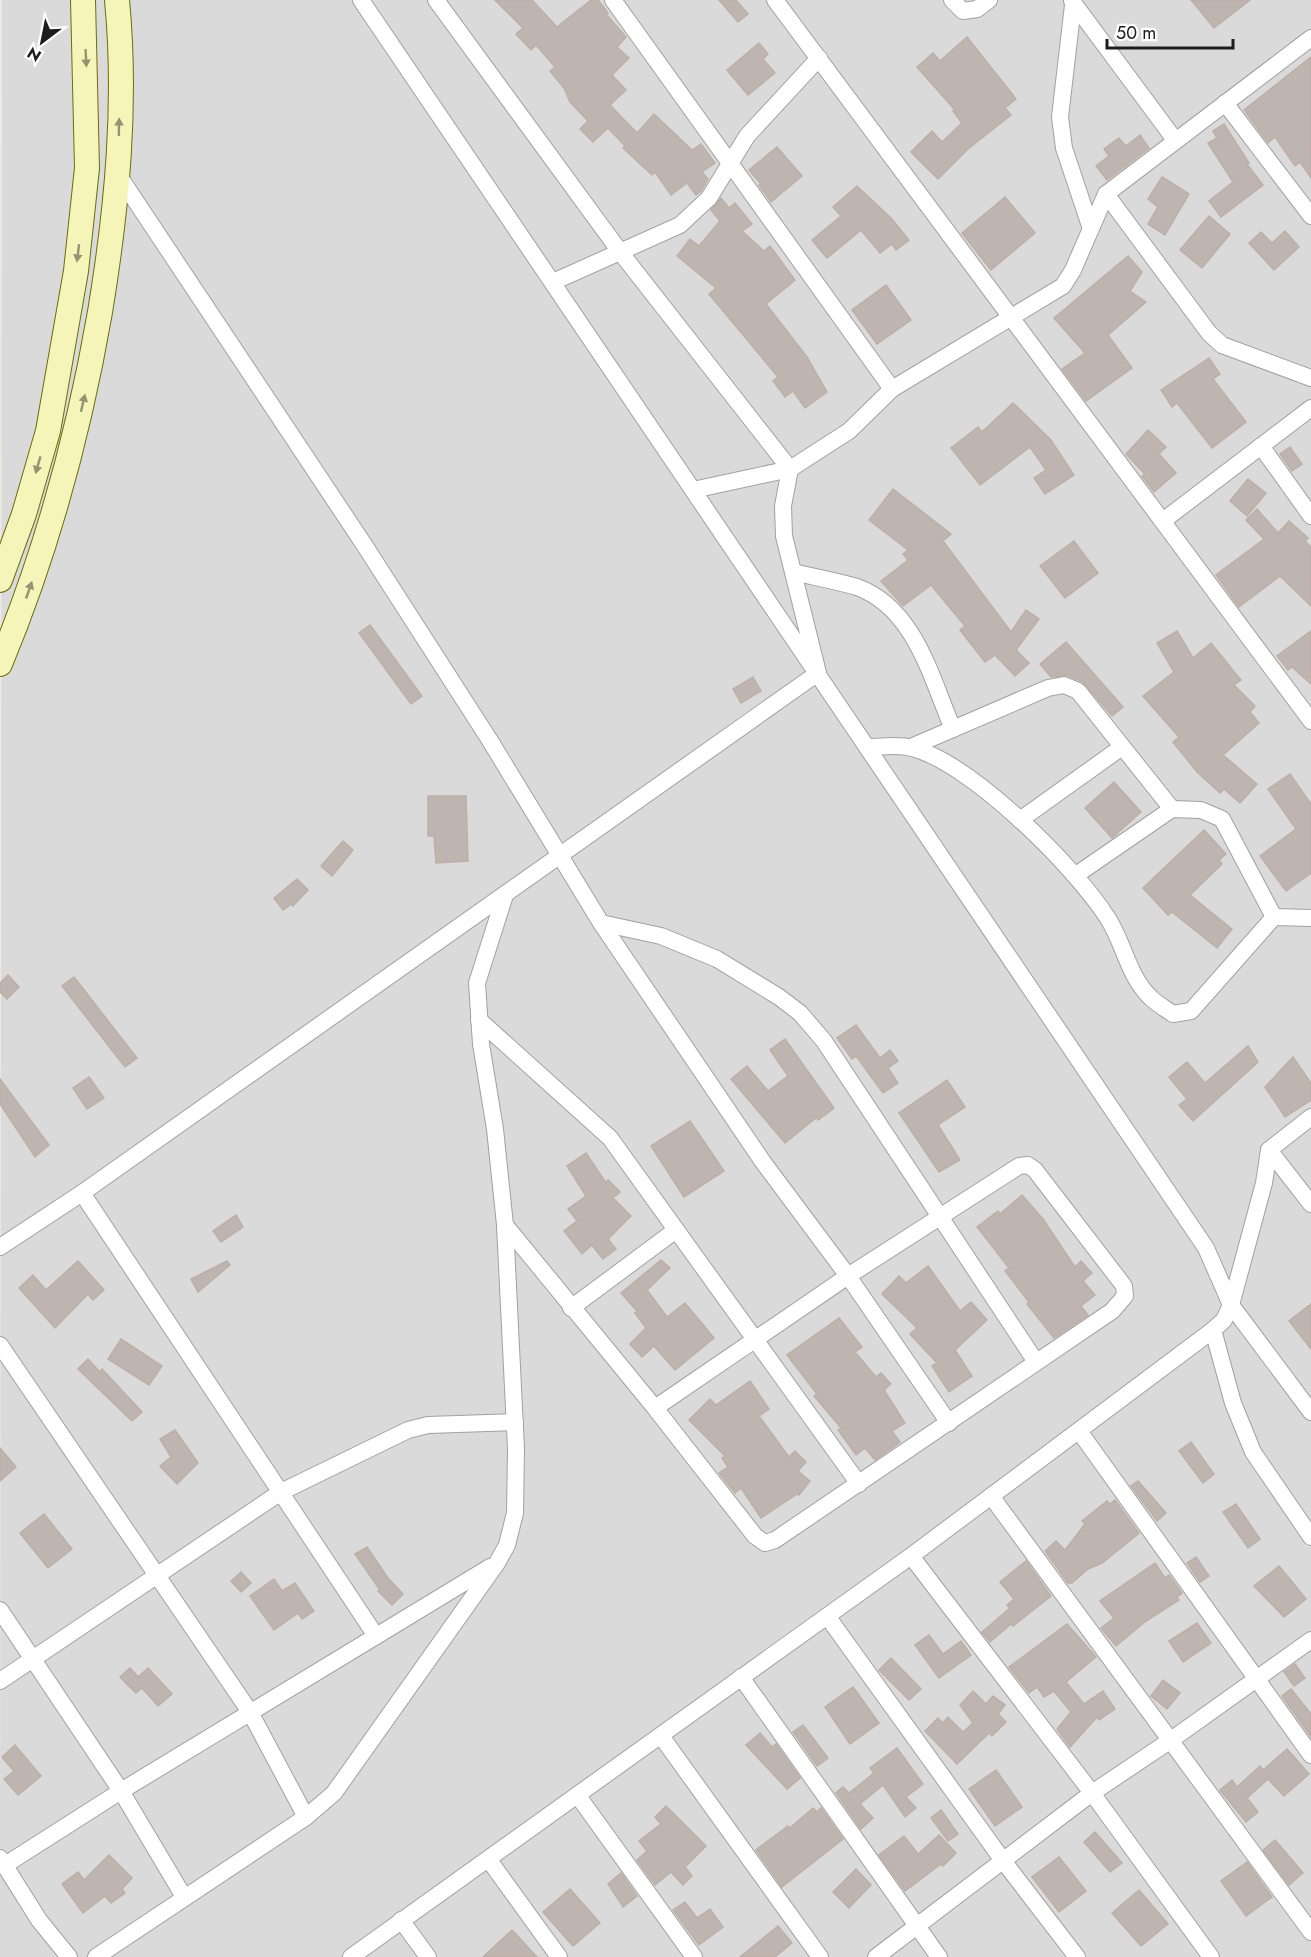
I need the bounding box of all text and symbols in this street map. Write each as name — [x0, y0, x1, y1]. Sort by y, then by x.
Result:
north arrow — [12, 12, 72, 72]
scale bar — [1107, 12, 1233, 50]
text: 50 m — [1116, 20, 1156, 46]
text: N — [23, 41, 46, 67]
one-way arrow — [82, 49, 91, 68]
one-way arrow — [115, 117, 124, 136]
one-way arrow — [74, 244, 83, 263]
one-way arrow — [79, 394, 89, 412]
one-way arrow — [33, 456, 42, 474]
one-way arrow — [24, 581, 34, 599]

